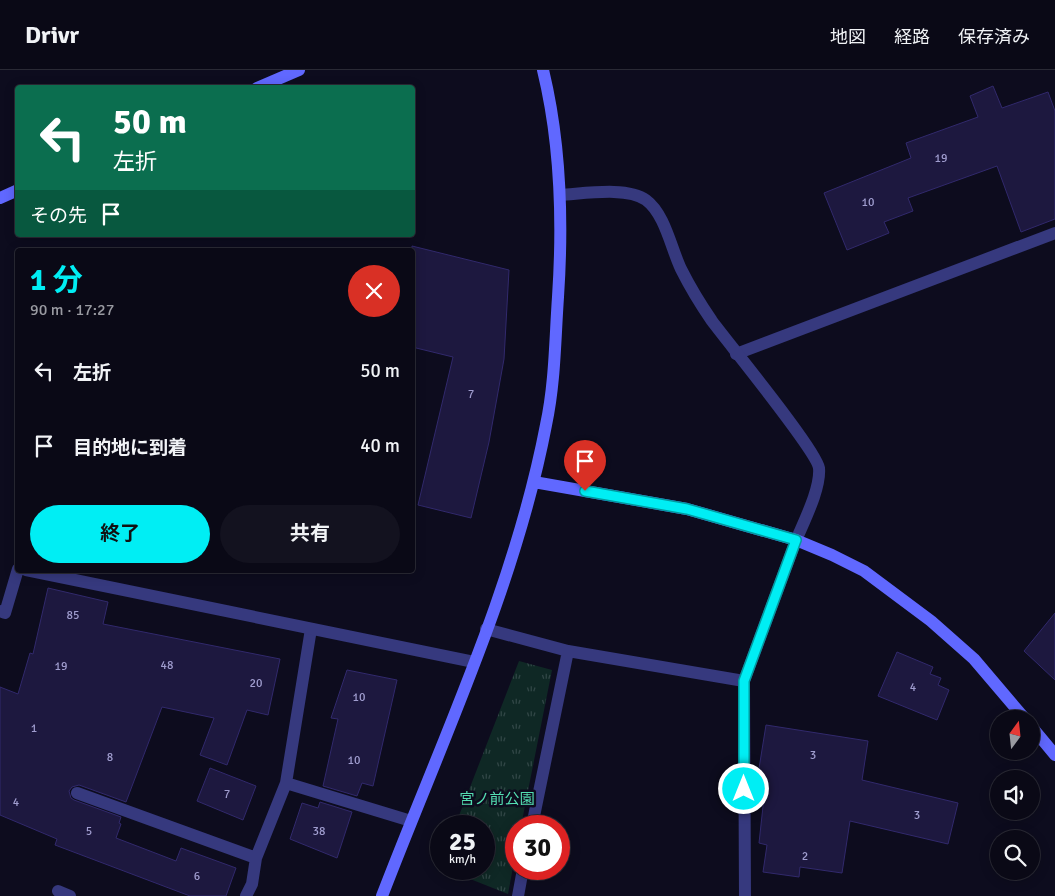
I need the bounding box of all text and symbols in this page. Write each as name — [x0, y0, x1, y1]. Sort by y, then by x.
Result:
text: Drivr — [25, 20, 79, 50]
text: 地図 — [830, 26, 866, 48]
text: 経路 — [894, 26, 930, 48]
text: 保存済み — [958, 26, 1030, 48]
text: 50 m — [113, 100, 187, 143]
icon: left — [30, 105, 95, 170]
text: 左折 — [113, 148, 157, 175]
house number: 19 — [935, 151, 947, 166]
house number: 10 — [862, 195, 874, 210]
icon: arrive — [97, 200, 125, 228]
text: その先 — [30, 204, 87, 228]
text: 1 分 — [30, 262, 83, 299]
button: close — [348, 265, 400, 317]
text: 90 m · 17:27 — [30, 300, 114, 320]
icon: left — [30, 357, 58, 385]
text: 50 m — [360, 359, 400, 383]
text: 左折 — [73, 361, 111, 385]
house number: 7 — [468, 387, 474, 402]
icon: arrive — [30, 432, 58, 460]
text: 40 m — [360, 434, 400, 458]
text: 目的地に到着 — [73, 436, 187, 460]
pin — [564, 440, 606, 491]
icon: arrive — [571, 447, 599, 475]
button: 終了 — [30, 505, 210, 563]
button: 共有 — [220, 505, 400, 563]
house number: 85 — [67, 608, 79, 623]
house number: 48 — [161, 658, 173, 673]
house number: 19 — [55, 659, 67, 674]
house number: 20 — [250, 676, 262, 691]
house number: 4 — [910, 680, 917, 695]
house number: 10 — [353, 690, 365, 705]
north arrow — [990, 710, 1040, 760]
map controls — [990, 710, 1040, 880]
house number: 1 — [31, 721, 37, 736]
house number: 3 — [810, 748, 816, 763]
house number: 8 — [107, 750, 113, 765]
house number: 10 — [348, 753, 360, 768]
position arrow — [717, 762, 769, 814]
button: sound — [990, 770, 1040, 820]
house number: 7 — [224, 787, 230, 802]
park label: 宮ノ前公園 — [459, 790, 535, 808]
house number: 4 — [13, 795, 20, 810]
house number: 3 — [914, 808, 920, 823]
speed limit sign: 30 — [505, 815, 570, 880]
house number: 5 — [86, 824, 92, 839]
house number: 38 — [313, 824, 325, 839]
text: 25 — [449, 826, 476, 857]
button: search — [990, 830, 1040, 880]
house number: 2 — [802, 849, 808, 864]
text: km/h — [449, 852, 476, 867]
house number: 6 — [194, 869, 200, 884]

